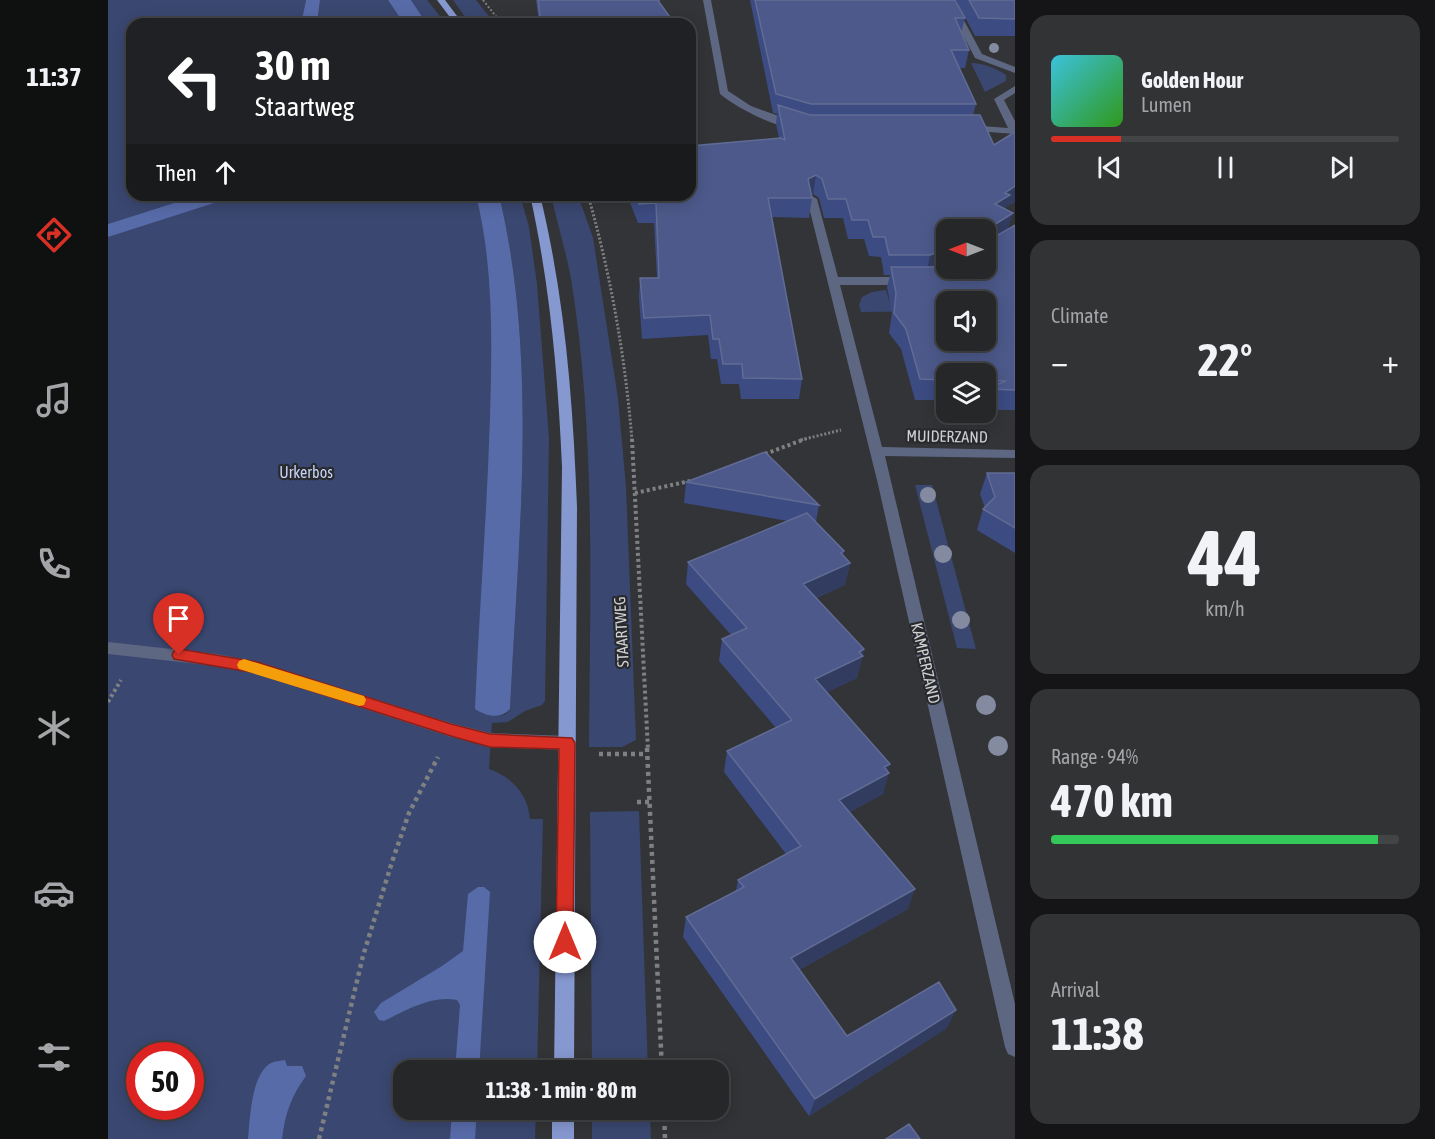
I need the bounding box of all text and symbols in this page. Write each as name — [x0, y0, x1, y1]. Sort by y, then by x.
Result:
text: 30 m — [255, 41, 330, 89]
icon: left — [156, 42, 234, 120]
text: 11:37 — [26, 61, 82, 92]
text: Golden Hour — [1141, 67, 1243, 93]
text: Staartweg — [255, 91, 354, 122]
text: Lumen — [1141, 93, 1192, 116]
icon: previous — [1093, 151, 1126, 184]
icon: pause — [1209, 151, 1242, 184]
icon: next — [1325, 151, 1358, 184]
icon: ahead — [209, 156, 242, 189]
text: Then — [156, 160, 197, 186]
icon: directions — [33, 214, 75, 256]
north arrow — [936, 219, 996, 279]
map controls — [936, 219, 996, 423]
button: sound — [936, 291, 996, 351]
text: Climate — [1051, 304, 1108, 327]
text: 22° — [1198, 334, 1252, 386]
text: − — [1051, 342, 1068, 380]
text: + — [1382, 342, 1399, 380]
button: layers — [936, 363, 996, 423]
icon: music — [33, 379, 75, 421]
street label: MUIDERZAND — [906, 426, 988, 446]
park label: Urkerbos — [279, 463, 333, 481]
text: 44 — [1188, 513, 1262, 603]
icon: phone — [33, 543, 75, 585]
pin — [153, 593, 204, 655]
street label: STAARTWEG — [610, 596, 632, 668]
text: km/h — [1205, 597, 1245, 620]
icon: arrive — [162, 602, 195, 635]
street label: KAMPERZAND — [908, 621, 944, 705]
icon: climate — [33, 707, 75, 749]
text: Range · 94% — [1051, 745, 1138, 768]
text: 470 km — [1051, 775, 1173, 827]
icon: car — [33, 872, 75, 914]
position arrow — [533, 910, 597, 974]
text: Arrival — [1051, 978, 1100, 1001]
text: 11:38 — [1051, 1008, 1144, 1060]
icon: filters — [33, 1036, 75, 1078]
speed limit sign: 50 — [126, 1042, 204, 1120]
text: 11:38 · 1 min · 80 m — [485, 1077, 637, 1103]

